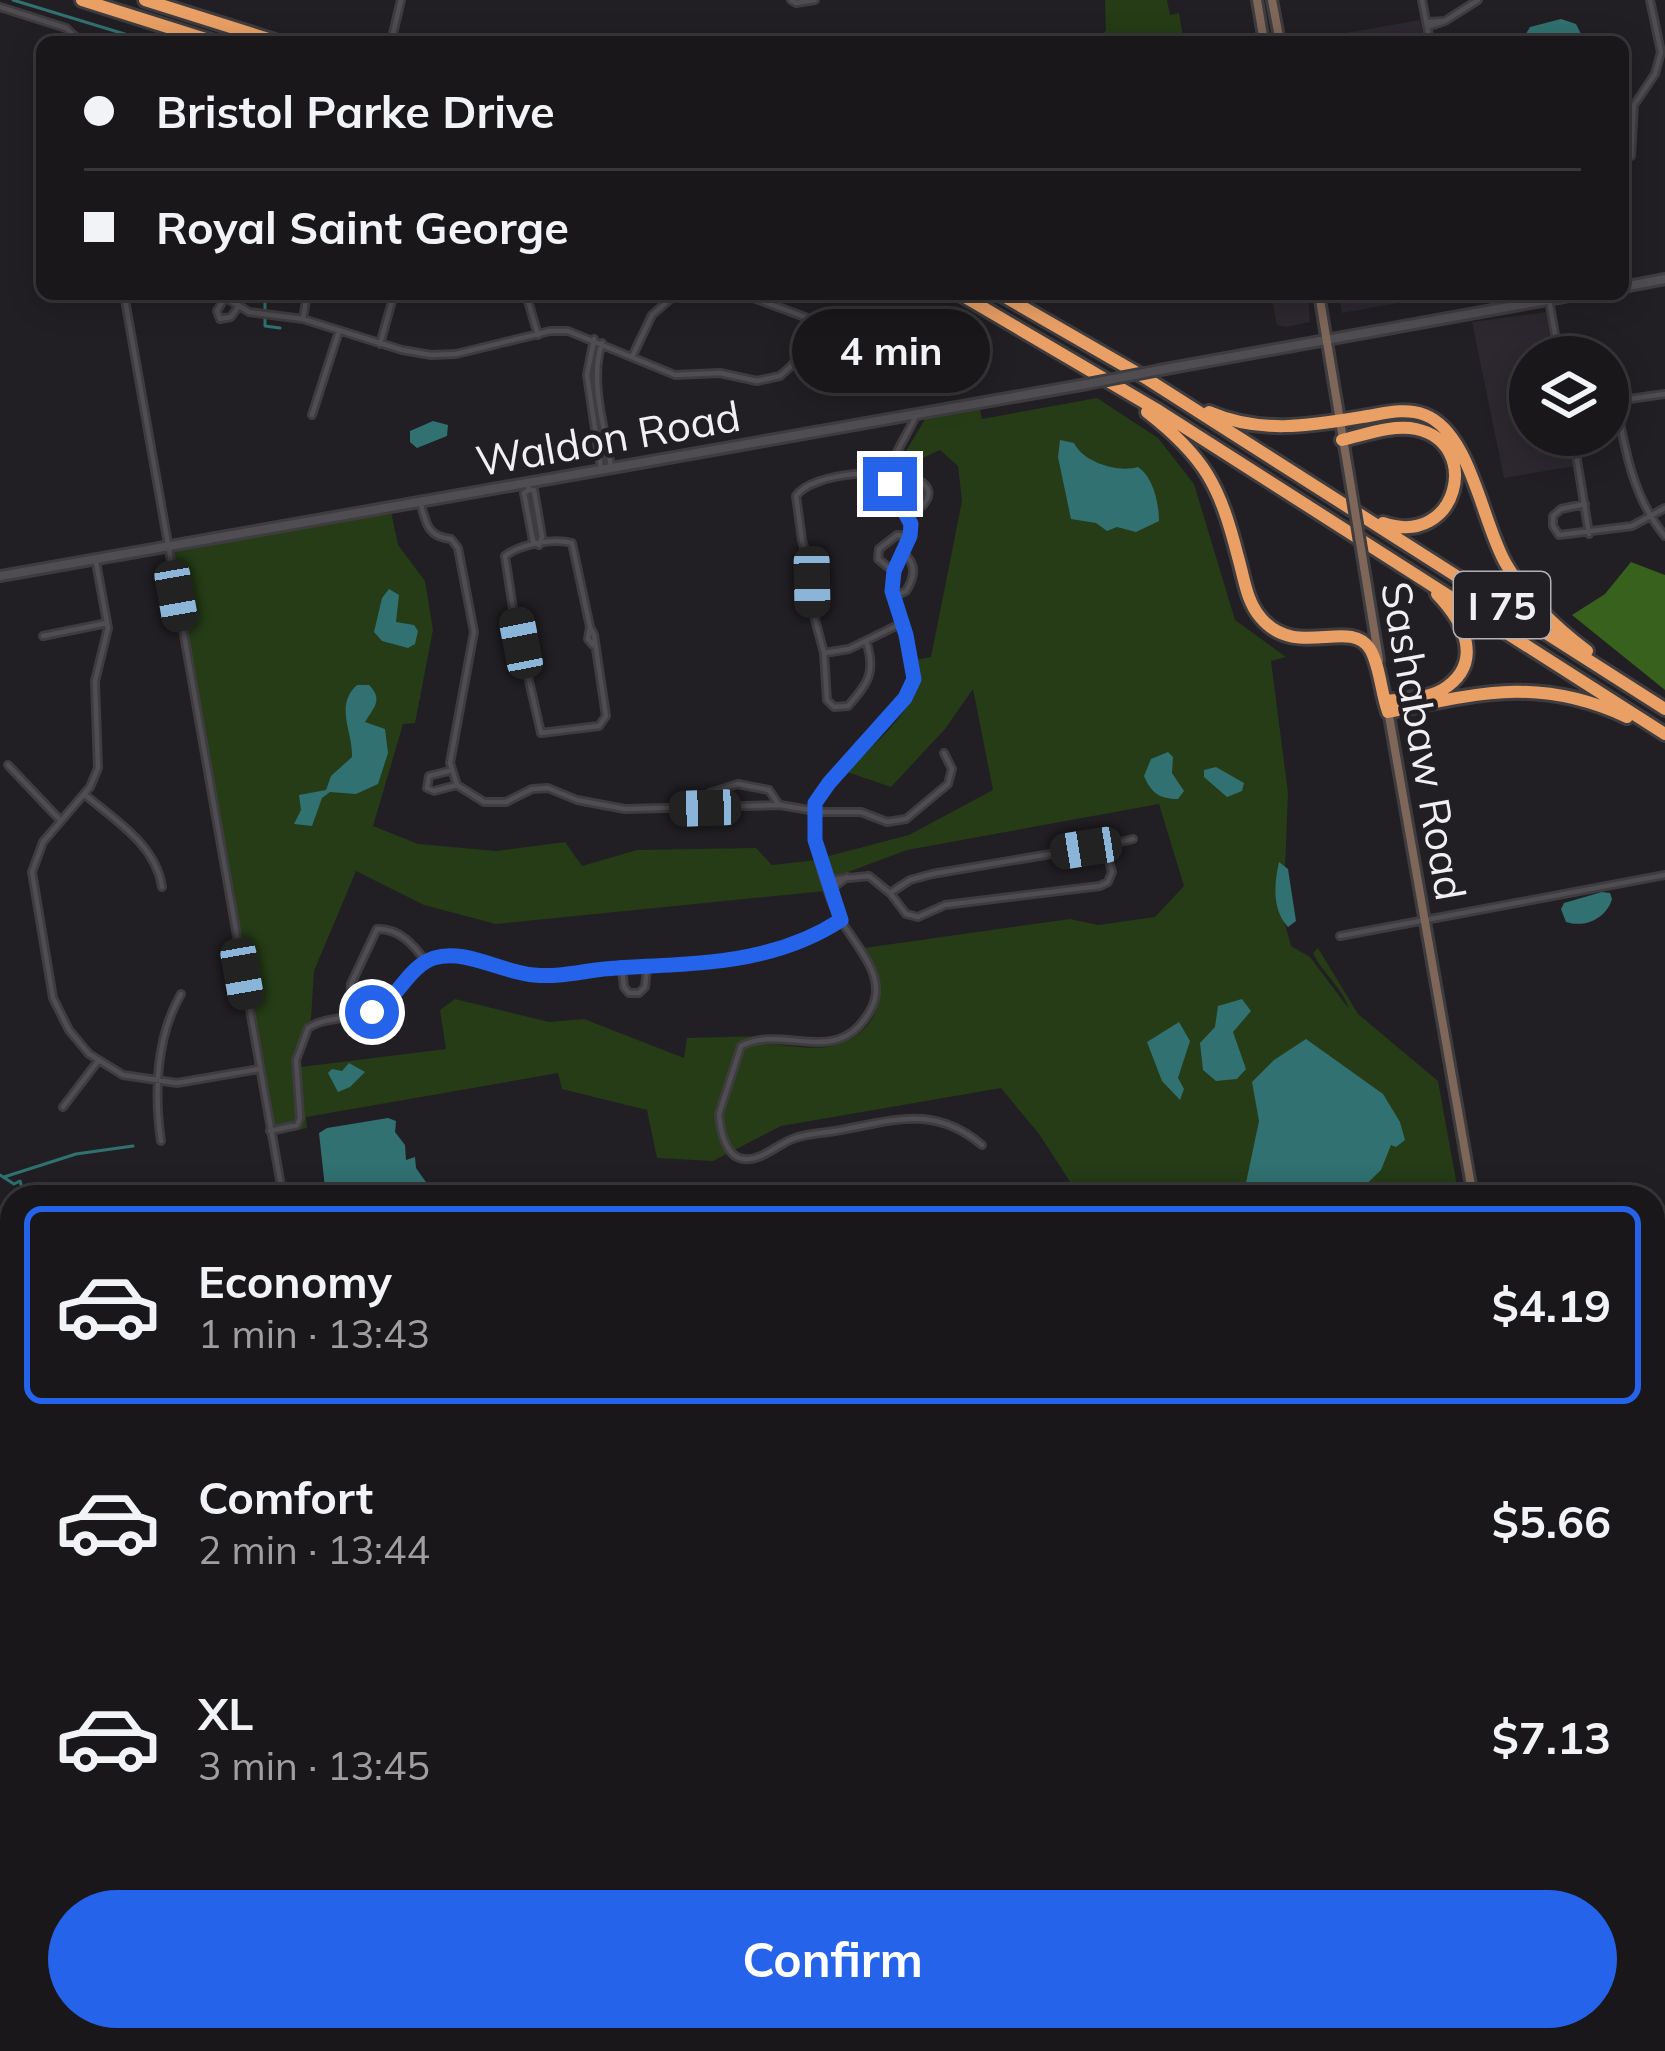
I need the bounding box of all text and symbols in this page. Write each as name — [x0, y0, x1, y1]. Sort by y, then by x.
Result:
text: Bristol Parke Drive — [156, 83, 555, 139]
text: Royal Saint George — [156, 199, 569, 255]
callout: 4 min — [791, 310, 989, 394]
text: 4 min — [840, 326, 942, 375]
map controls — [1509, 336, 1629, 456]
button: layers — [1509, 336, 1629, 456]
street label: Waldon Road — [472, 389, 744, 487]
route end — [863, 457, 917, 511]
car — [793, 546, 831, 618]
car — [152, 557, 200, 635]
road number: I 75 — [1454, 572, 1550, 638]
street label: Sashabaw Road — [1370, 578, 1478, 904]
car — [496, 604, 546, 682]
car — [668, 789, 742, 827]
car — [1048, 825, 1124, 871]
car — [218, 935, 266, 1013]
route start — [345, 985, 399, 1039]
icon: car — [54, 1251, 162, 1359]
text: Economy — [198, 1253, 392, 1309]
text: $4.19 — [1492, 1277, 1611, 1333]
text: 1 min · 13:43 — [198, 1309, 430, 1358]
icon: car — [54, 1467, 162, 1575]
text: Comfort — [198, 1469, 373, 1525]
text: $5.66 — [1492, 1493, 1611, 1549]
text: 2 min · 13:44 — [198, 1525, 430, 1574]
icon: car — [54, 1683, 162, 1791]
text: XL — [198, 1685, 253, 1741]
text: $7.13 — [1492, 1709, 1611, 1765]
text: 3 min · 13:45 — [198, 1741, 430, 1790]
button: Confirm — [48, 1890, 1617, 2028]

